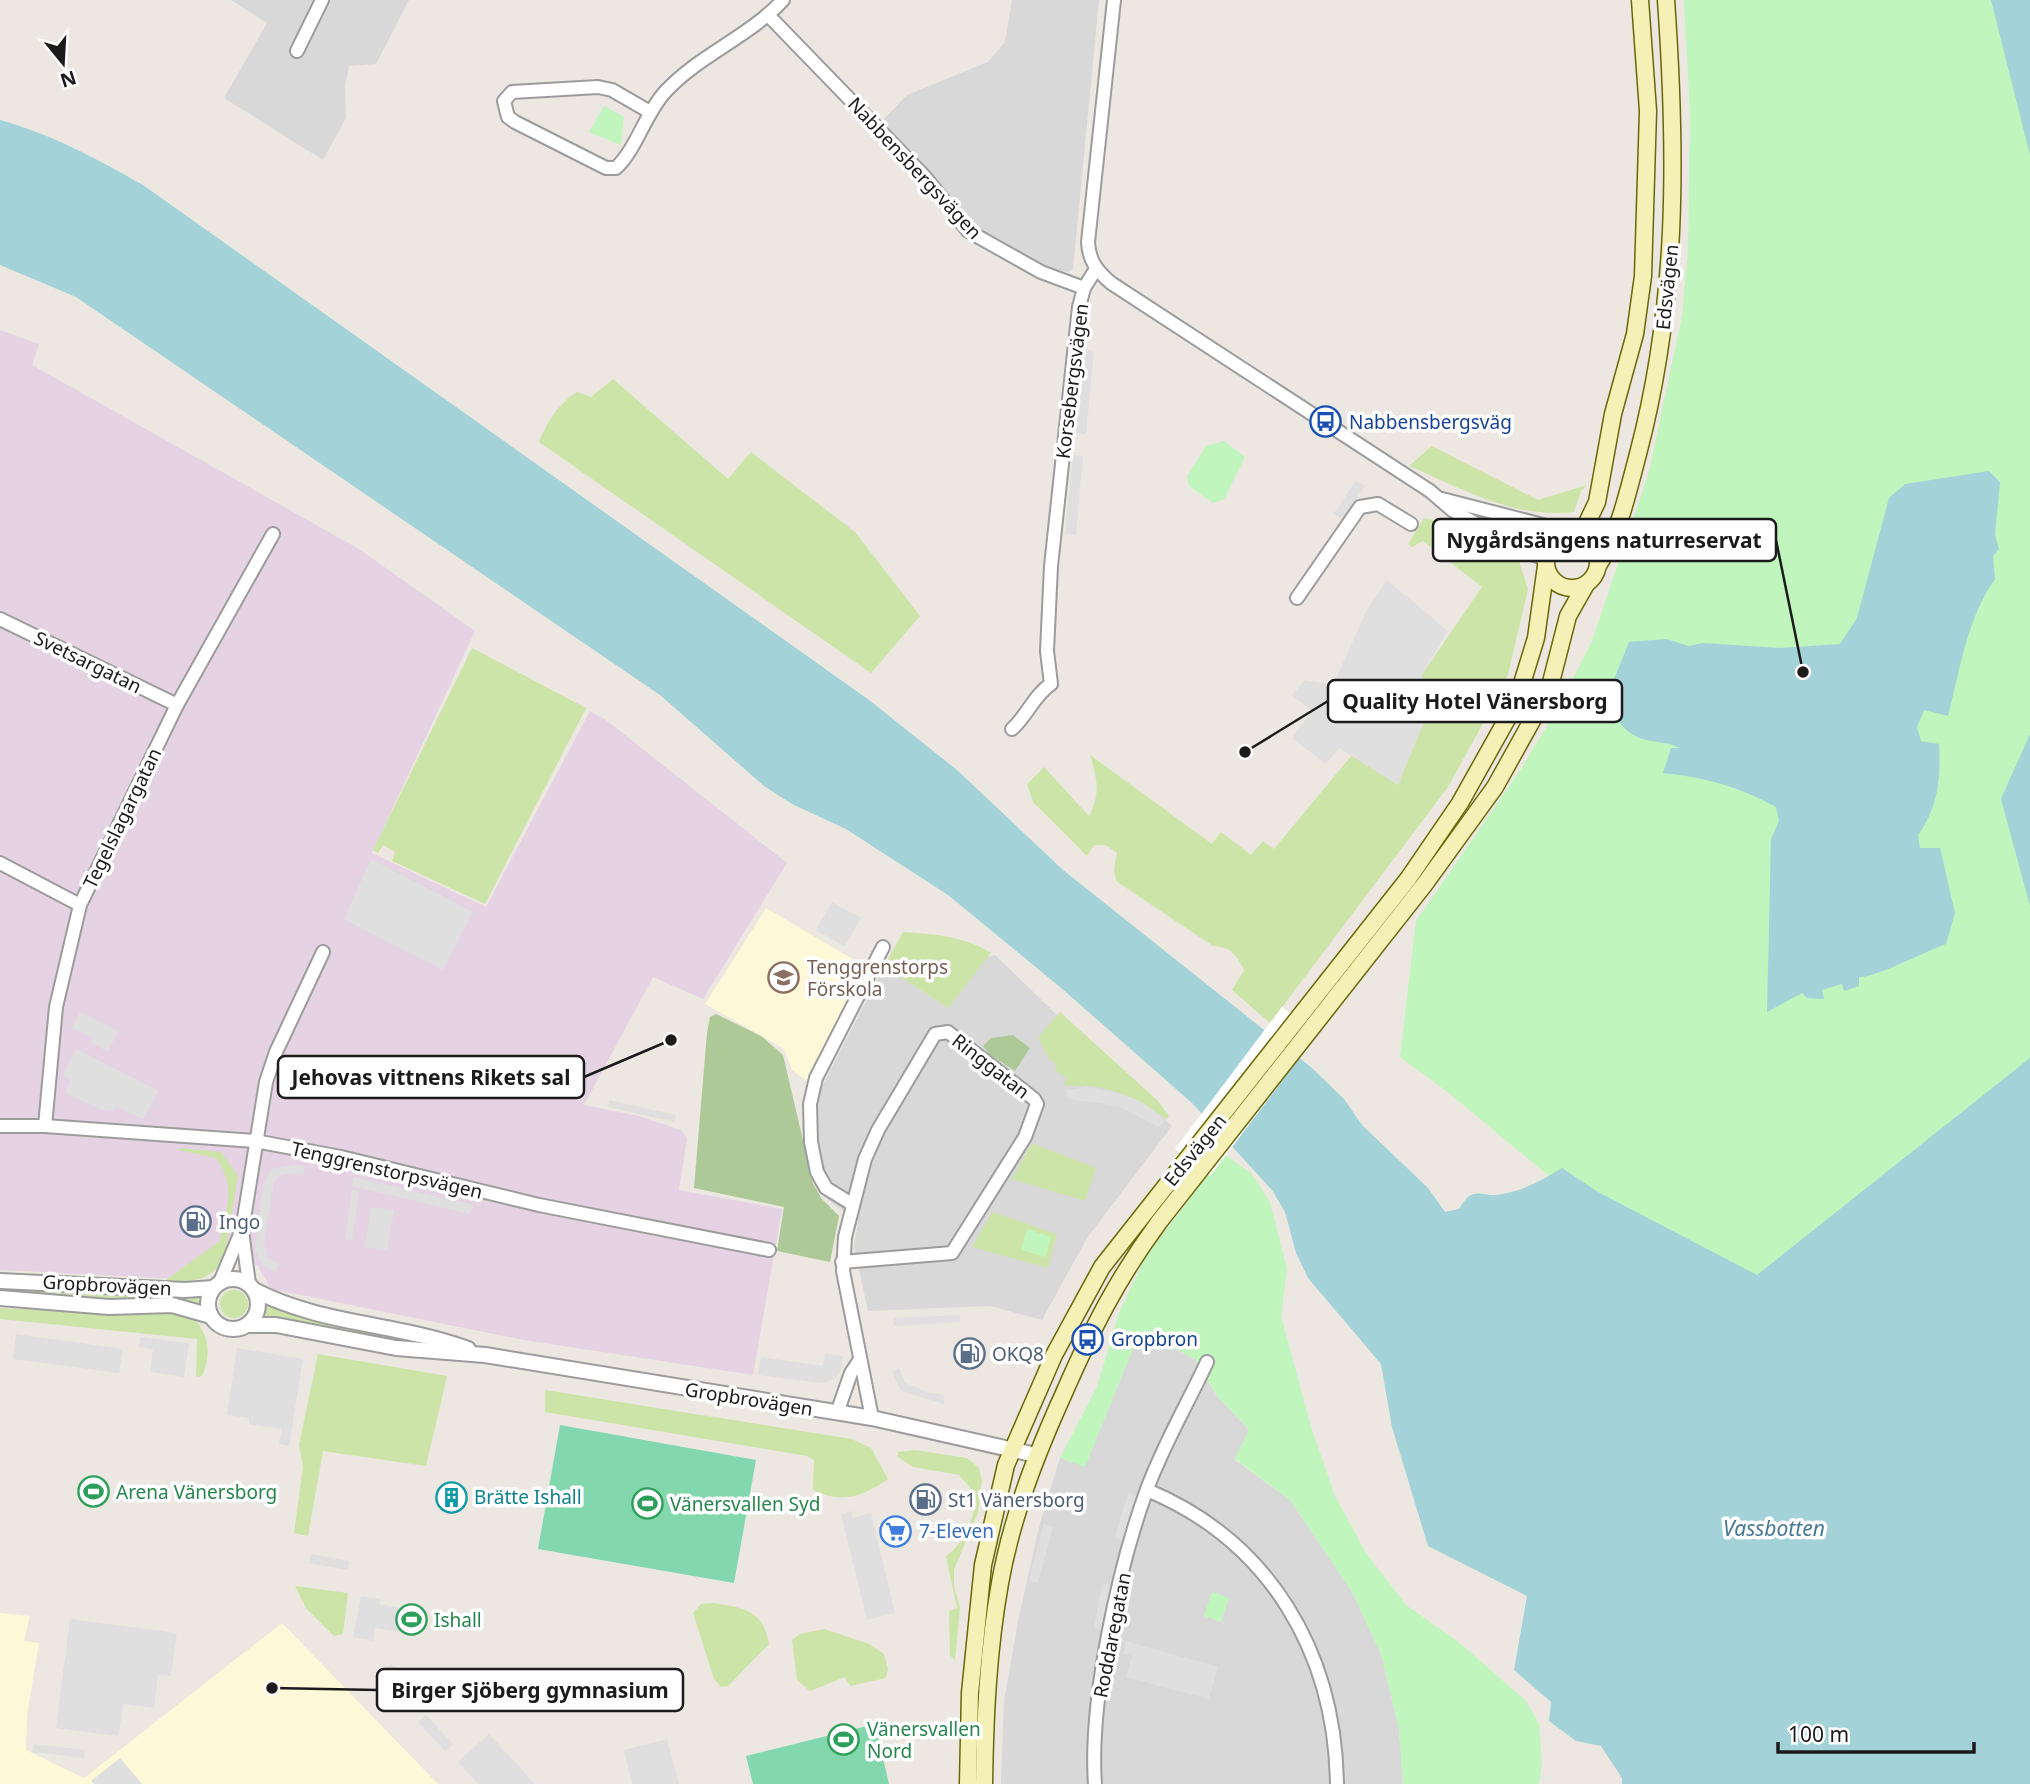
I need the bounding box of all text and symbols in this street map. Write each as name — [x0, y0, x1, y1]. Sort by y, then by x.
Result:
north arrow — [28, 28, 98, 98]
text: N — [57, 64, 80, 94]
street label: Nabbensbergsvägen — [842, 91, 988, 245]
street label: Edsvägen — [1650, 243, 1684, 331]
street label: Korsebergsvägen — [1050, 302, 1094, 460]
bus stop icon: Nabbensbergsväg — [1309, 405, 1343, 439]
place label: Nabbensbergsväg — [1349, 409, 1512, 435]
callout: Nygårdsängens naturreservat — [1433, 519, 1776, 561]
text: Nygårdsängens naturreservat — [1446, 526, 1762, 554]
street label: Svetsargatan — [30, 625, 146, 699]
callout: Quality Hotel Vänersborg — [1328, 680, 1622, 722]
text: Quality Hotel Vänersborg — [1342, 687, 1608, 715]
street label: Tegelslagargatan — [77, 743, 167, 893]
place label: Tenggrenstorps Förskola — [807, 954, 948, 1002]
school or university icon: Tenggrenstorps Förskola — [767, 961, 801, 995]
street label: Ringgatan — [947, 1028, 1035, 1104]
callout: Jehovas vittnens Rikets sal — [278, 1056, 584, 1098]
text: Jehovas vittnens Rikets sal — [290, 1063, 570, 1091]
street label: Edsvägen — [1158, 1108, 1232, 1192]
street label: Tenggrenstorpsvägen — [289, 1135, 485, 1205]
fuel station icon: Ingo — [179, 1205, 213, 1239]
place label: Ingo — [219, 1209, 260, 1235]
street label: Gropbrovägen — [42, 1269, 172, 1301]
bus stop icon: Gropbron — [1071, 1322, 1105, 1356]
place label: Gropbron — [1111, 1326, 1198, 1352]
fuel station icon: OKQ8 — [952, 1337, 986, 1371]
place label: OKQ8 — [992, 1341, 1044, 1367]
street label: Gropbrovägen — [683, 1376, 815, 1422]
sports icon: Arena Vänersborg — [76, 1475, 110, 1509]
place label: Arena Vänersborg — [116, 1479, 277, 1505]
building icon: Brätte Ishall — [434, 1480, 468, 1514]
fuel station icon: St1 Vänersborg — [908, 1483, 942, 1517]
place label: Brätte Ishall — [474, 1484, 582, 1510]
sports icon: Vänersvallen Syd — [630, 1487, 664, 1521]
place label: St1 Vänersborg — [948, 1487, 1085, 1513]
place label: Vänersvallen Syd — [670, 1491, 820, 1517]
supermarket icon: 7-Eleven — [879, 1514, 913, 1548]
water label: Vassbotten — [1723, 1514, 1825, 1542]
place label: 7-Eleven — [919, 1518, 994, 1544]
street label: Roddaregatan — [1087, 1570, 1137, 1700]
sports icon: Ishall — [394, 1603, 428, 1637]
place label: Ishall — [434, 1607, 482, 1633]
callout: Birger Sjöberg gymnasium — [377, 1669, 683, 1711]
text: Birger Sjöberg gymnasium — [391, 1676, 669, 1704]
scale bar — [1778, 1710, 1974, 1754]
place label: Vänersvallen Nord — [867, 1716, 981, 1764]
text: 100 m — [1788, 1720, 1849, 1748]
sports icon: Vänersvallen Nord — [827, 1723, 861, 1757]

